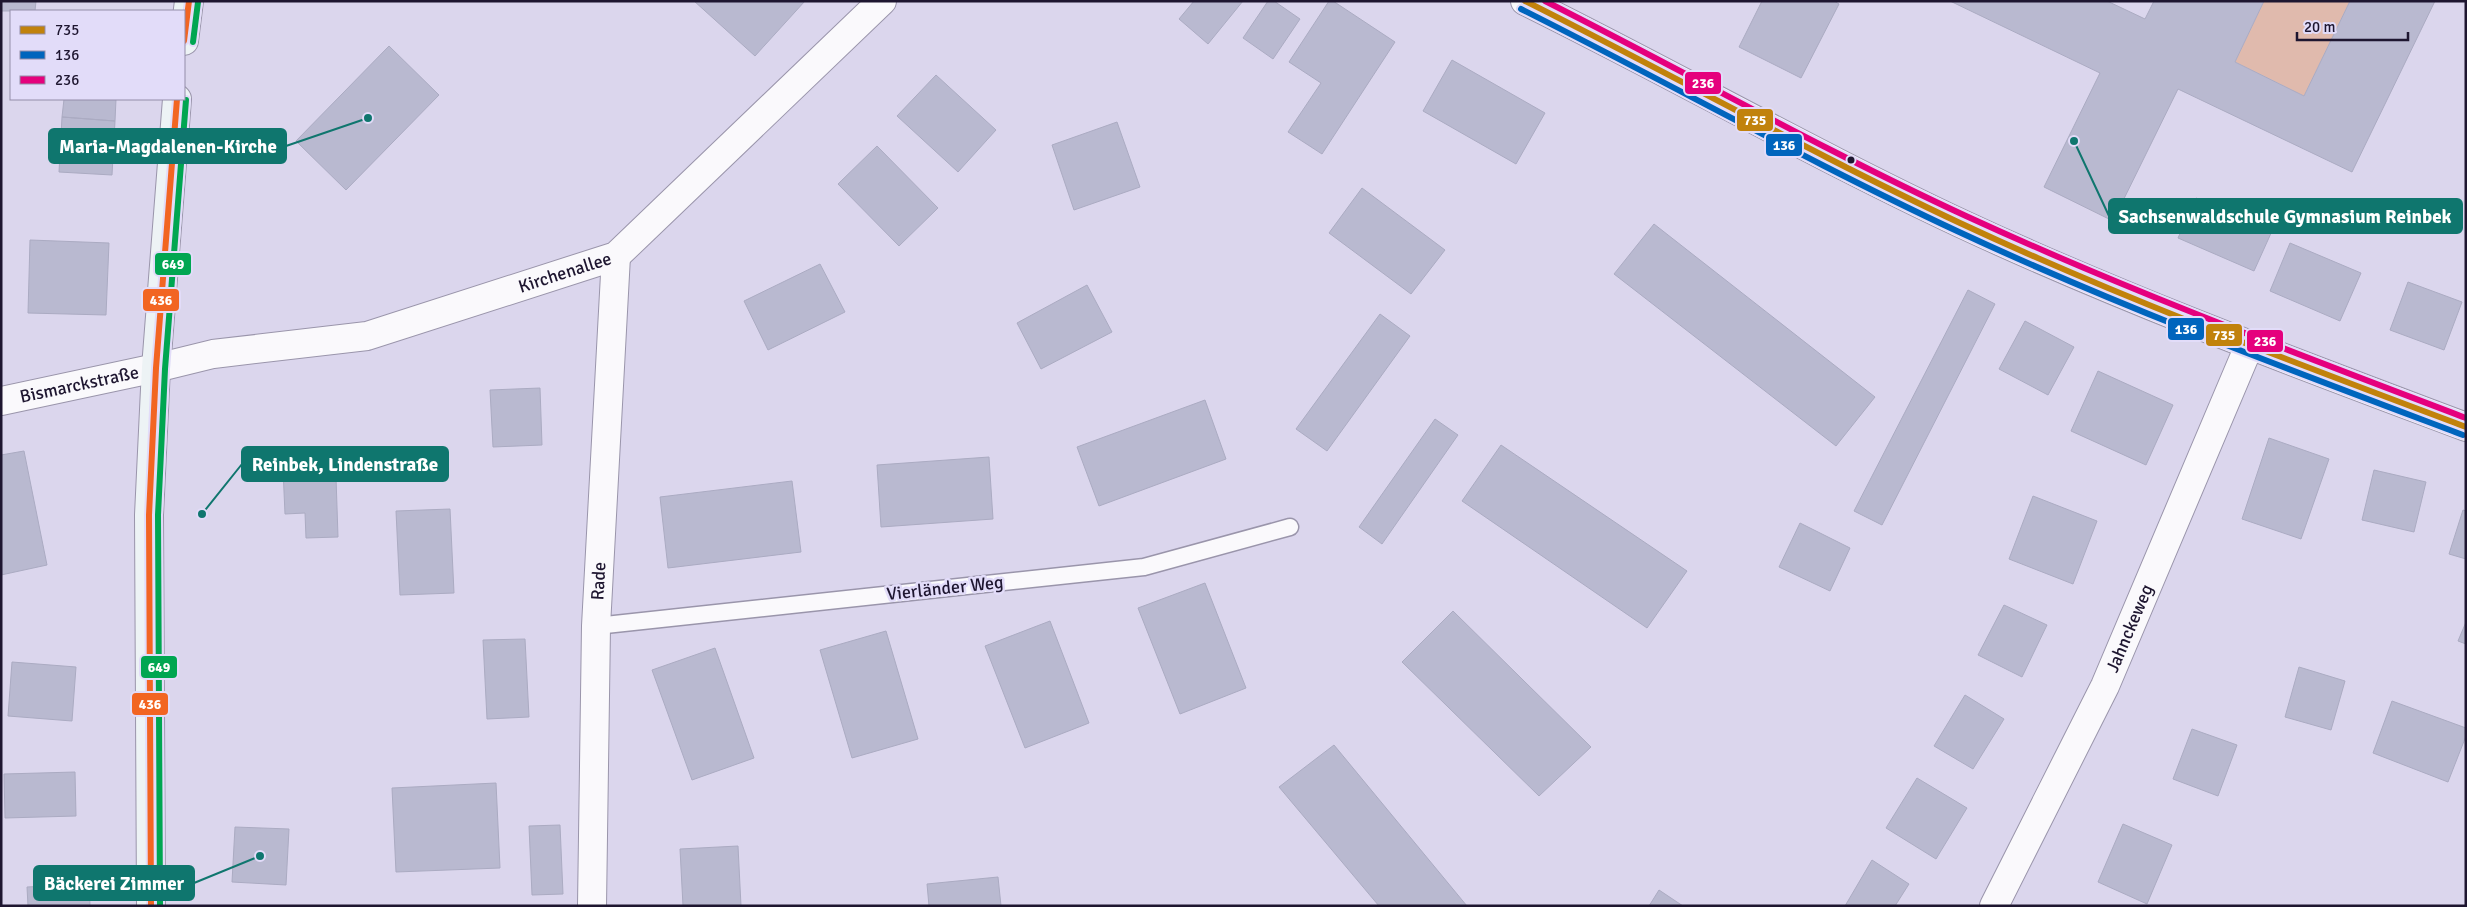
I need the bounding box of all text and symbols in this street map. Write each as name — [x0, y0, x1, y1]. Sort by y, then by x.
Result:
legend — [10, 10, 185, 100]
scale bar — [2297, 10, 2408, 42]
text: 20 m — [2304, 18, 2335, 36]
text: 735 — [55, 21, 79, 39]
text: 136 — [55, 46, 79, 64]
text: 236 — [55, 71, 79, 89]
line badge: 236 — [1684, 71, 1722, 95]
text: 236 — [1692, 75, 1715, 92]
line badge: 735 — [1736, 108, 1774, 132]
text: 735 — [1744, 112, 1766, 129]
callout: Maria-Magdalenen-Kirche — [49, 129, 286, 163]
line badge: 136 — [1765, 133, 1803, 157]
text: Maria-Magdalenen-Kirche — [59, 135, 277, 159]
text: 136 — [1773, 137, 1796, 154]
unlabelled marker — [1846, 155, 1856, 165]
callout: Sachsenwaldschule Gymnasium Reinbek — [2109, 199, 2462, 233]
text: Sachsenwaldschule Gymnasium Reinbek — [2118, 205, 2452, 229]
street label: Kirchenallee — [516, 247, 614, 298]
line badge: 649 — [154, 252, 192, 276]
text: 649 — [162, 256, 185, 273]
line badge: 436 — [142, 288, 180, 312]
text: 436 — [150, 292, 173, 309]
line badge: 136 — [2167, 317, 2205, 341]
text: 136 — [2175, 321, 2198, 338]
line badge: 735 — [2205, 323, 2243, 347]
text: 735 — [2213, 327, 2235, 344]
line badge: 236 — [2246, 329, 2284, 353]
text: 236 — [2254, 333, 2277, 350]
street label: Bismarckstraße — [18, 361, 141, 408]
callout: Reinbek, Lindenstraße — [242, 447, 448, 481]
text: Reinbek, Lindenstraße — [252, 453, 438, 477]
street label: Rade — [586, 561, 610, 601]
street label: Vierländer Weg — [885, 571, 1005, 605]
street label: Jahnckeweg — [2101, 581, 2158, 676]
line badge: 649 — [140, 655, 178, 679]
text: 649 — [148, 659, 171, 676]
line badge: 436 — [131, 692, 169, 716]
text: 436 — [139, 696, 162, 713]
callout: Bäckerei Zimmer — [34, 866, 194, 900]
text: Bäckerei Zimmer — [44, 872, 185, 896]

